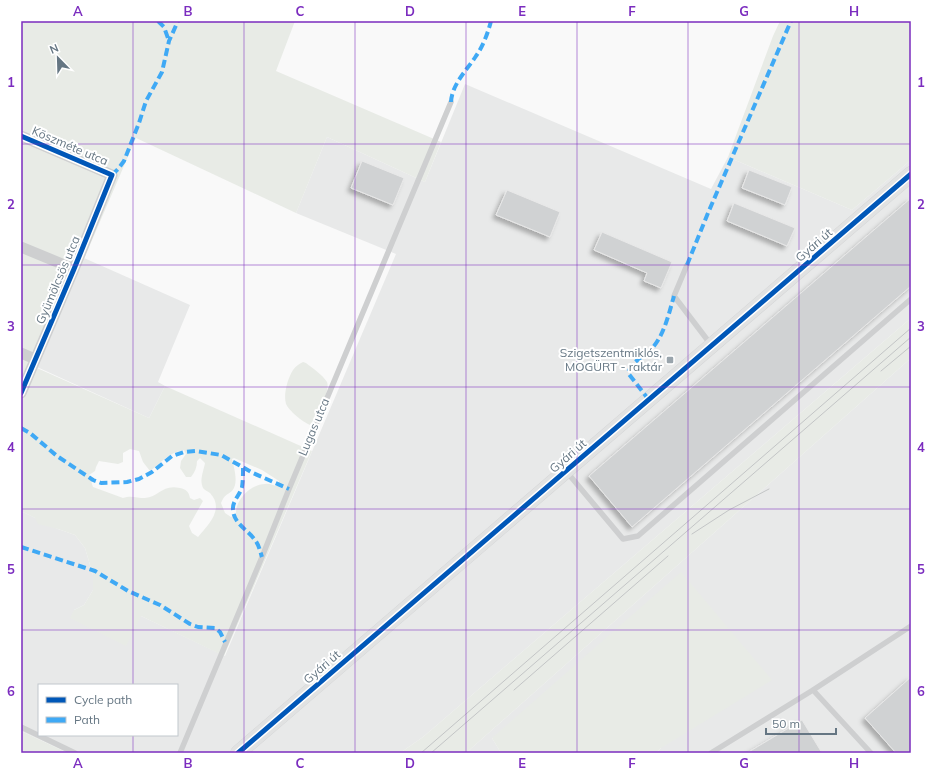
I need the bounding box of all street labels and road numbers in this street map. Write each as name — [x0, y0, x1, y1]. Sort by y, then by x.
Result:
street label: Köszméte utca — [30, 123, 111, 168]
street label: Gyári út — [792, 225, 835, 265]
street label: Gyümölcsös utca — [32, 233, 83, 326]
street label: Lugas utca — [295, 396, 332, 458]
street label: Gyári út — [546, 436, 589, 476]
street label: Gyári út — [300, 647, 343, 687]

